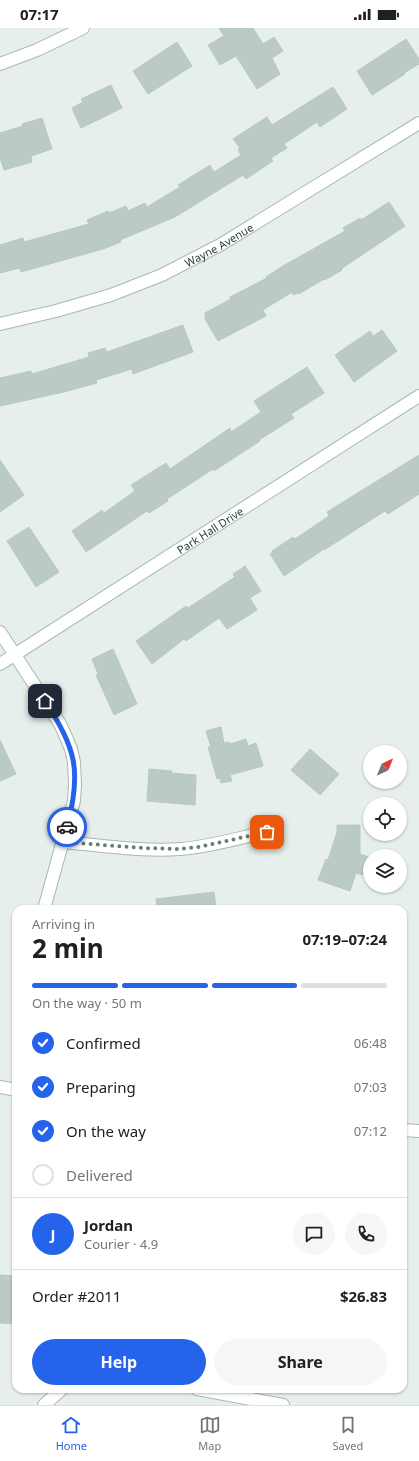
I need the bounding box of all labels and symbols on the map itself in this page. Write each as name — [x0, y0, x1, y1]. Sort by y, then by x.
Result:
street label: Wayne Avenue — [182, 219, 256, 270]
street label: Park Hall Drive — [174, 503, 246, 557]
pin — [28, 684, 62, 718]
north arrow — [363, 745, 407, 789]
courier — [47, 807, 87, 847]
pin — [250, 815, 284, 849]

